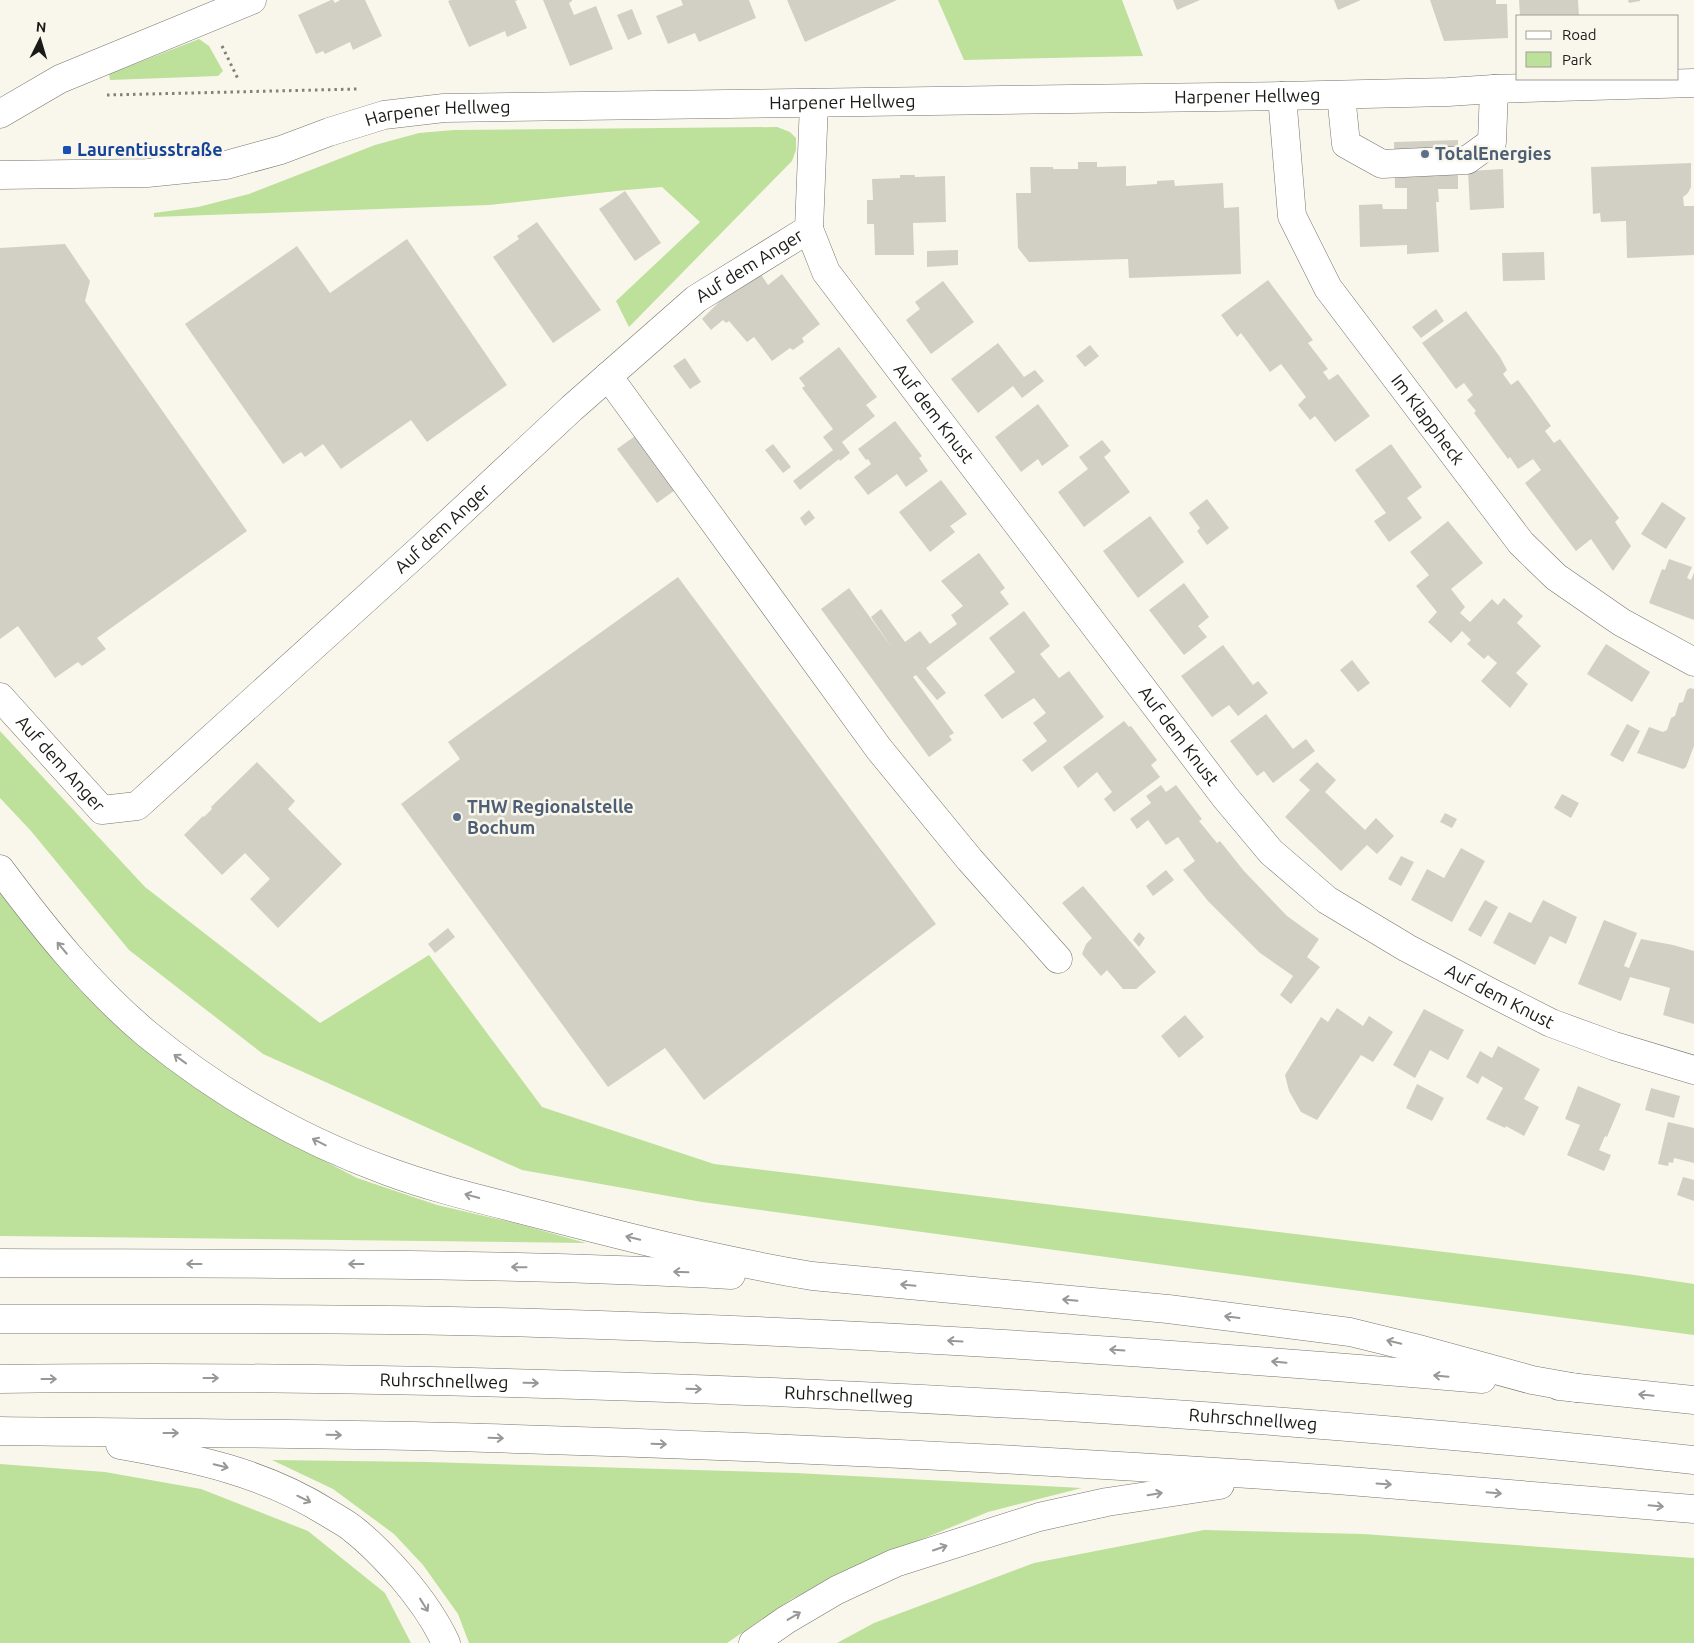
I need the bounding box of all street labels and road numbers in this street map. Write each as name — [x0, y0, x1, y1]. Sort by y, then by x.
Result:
street label: Harpener Hellweg — [1174, 84, 1321, 107]
street label: Harpener Hellweg — [769, 90, 916, 112]
street label: Harpener Hellweg — [362, 96, 511, 129]
street label: Auf dem Anger — [692, 224, 806, 306]
street label: Auf dem Knust — [890, 359, 978, 467]
street label: Im Klappheck — [1388, 370, 1469, 468]
street label: Auf dem Anger — [390, 479, 493, 577]
street label: Auf dem Knust — [1135, 682, 1224, 789]
street label: Auf dem Anger — [13, 711, 110, 815]
street label: Auf dem Knust — [1442, 959, 1558, 1032]
street label: Ruhrschnellweg — [379, 1369, 509, 1392]
street label: Ruhrschnellweg — [784, 1382, 914, 1407]
street label: Ruhrschnellweg — [1188, 1404, 1318, 1433]

